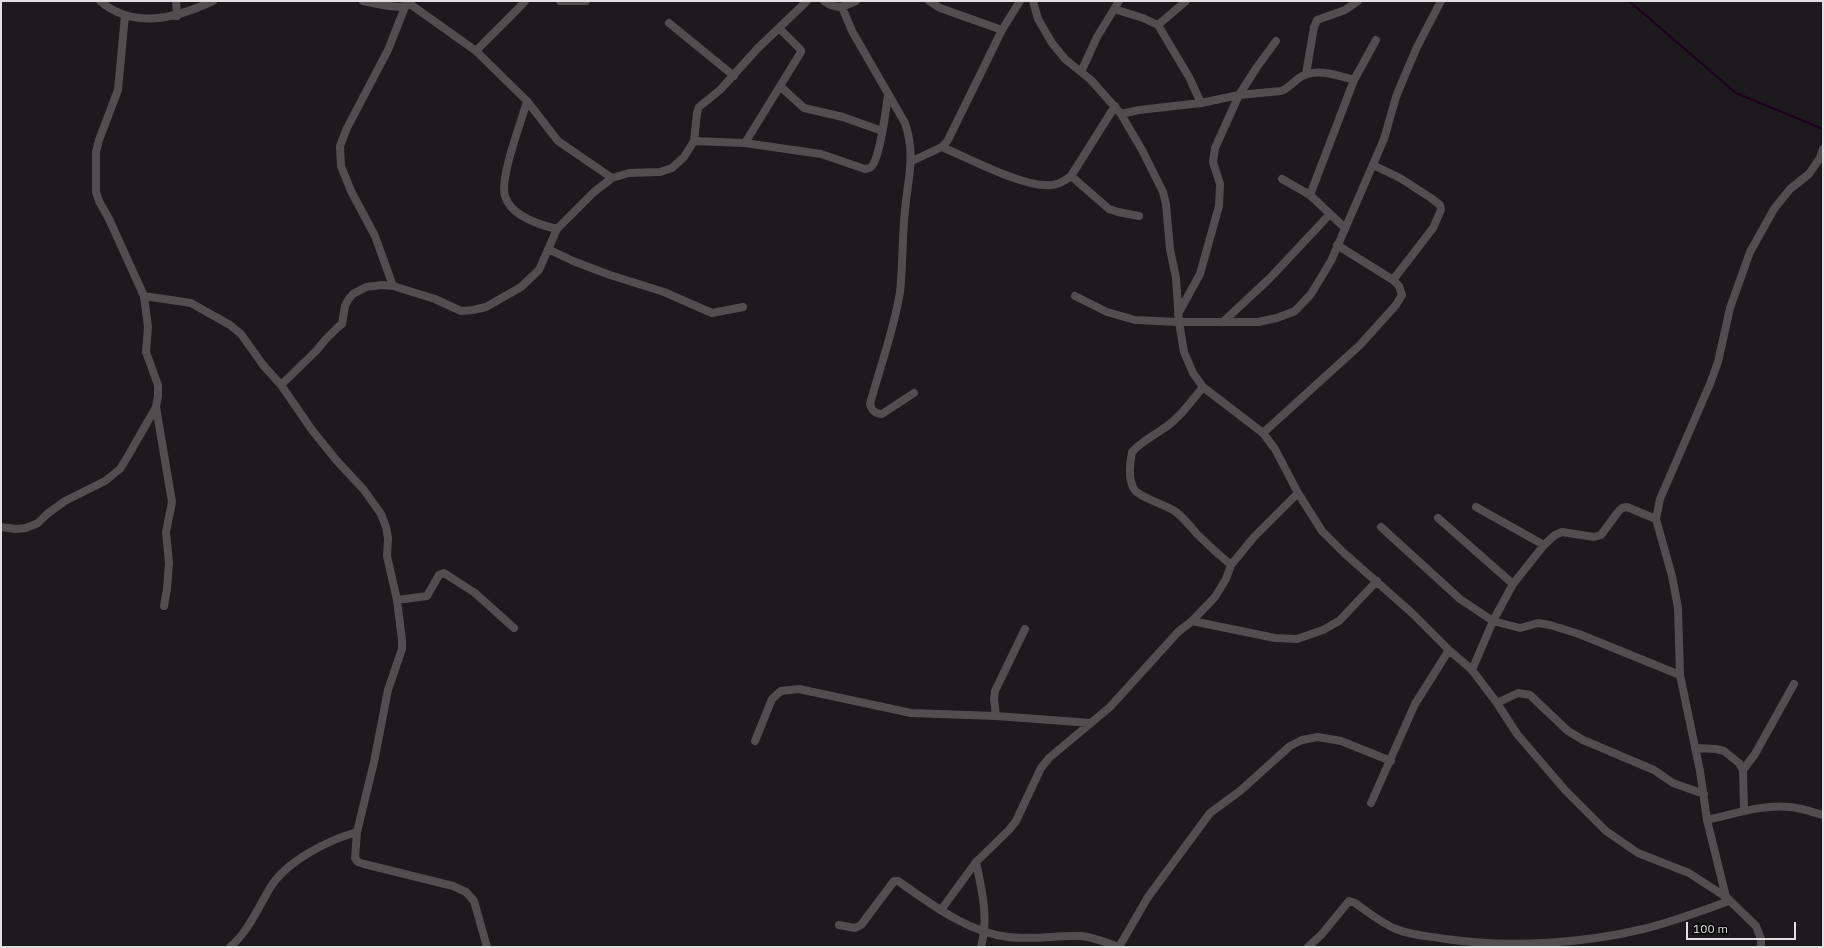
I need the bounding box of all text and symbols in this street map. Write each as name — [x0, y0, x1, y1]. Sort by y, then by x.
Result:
scale bar — [1688, 914, 1798, 940]
text: 100 m — [1693, 921, 1728, 936]

